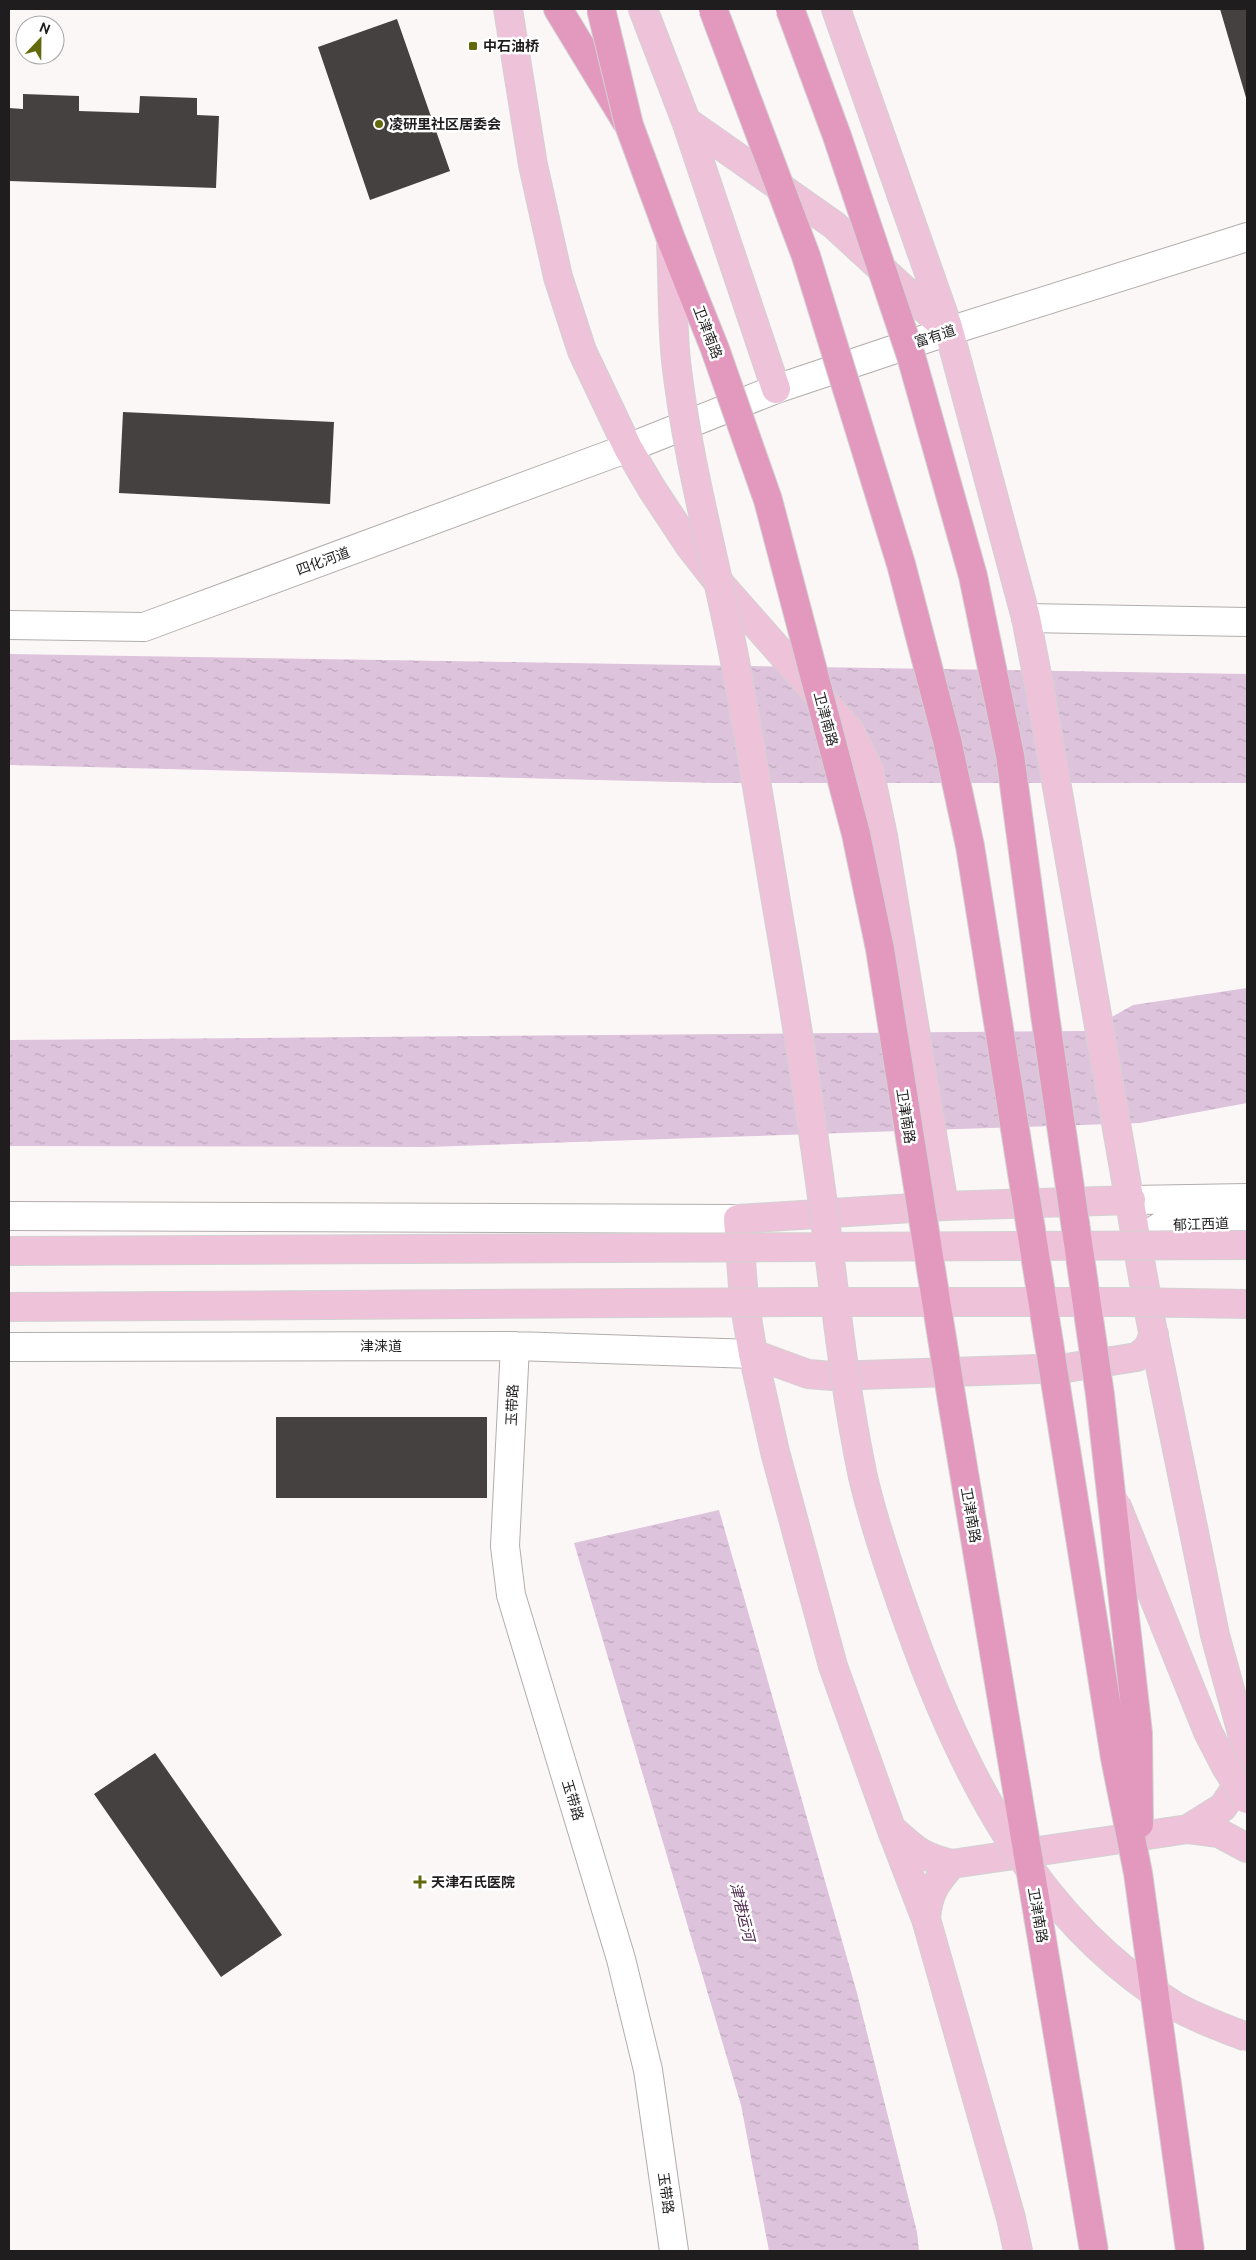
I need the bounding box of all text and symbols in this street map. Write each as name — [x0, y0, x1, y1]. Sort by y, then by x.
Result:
north arrow — [15, 15, 65, 65]
text: N — [37, 19, 53, 37]
place label: 中石油桥 — [483, 38, 539, 54]
marker: 中石油桥 — [467, 40, 479, 52]
place label: 凌研里社区居委会 — [389, 116, 501, 132]
marker: 凌研里社区居委会 — [373, 118, 385, 130]
street label: 卫津南路 — [690, 303, 726, 361]
street label: 富有道 — [913, 322, 957, 350]
street label: 四化河道 — [294, 544, 352, 578]
street label: 卫津南路 — [811, 690, 841, 748]
street label: 卫津南路 — [894, 1087, 918, 1145]
street label: 郁江西道 — [1173, 1215, 1229, 1233]
street label: 津涞道 — [360, 1338, 402, 1354]
street label: 玉带路 — [503, 1384, 521, 1426]
street label: 卫津南路 — [958, 1486, 984, 1544]
street label: 玉带路 — [559, 1778, 587, 1822]
place label: 天津石氏医院 — [431, 1874, 515, 1890]
marker: 天津石氏医院 — [413, 1875, 427, 1889]
water label: 津港运河 — [727, 1881, 759, 1946]
street label: 卫津南路 — [1025, 1886, 1051, 1944]
street label: 玉带路 — [655, 2171, 677, 2215]

